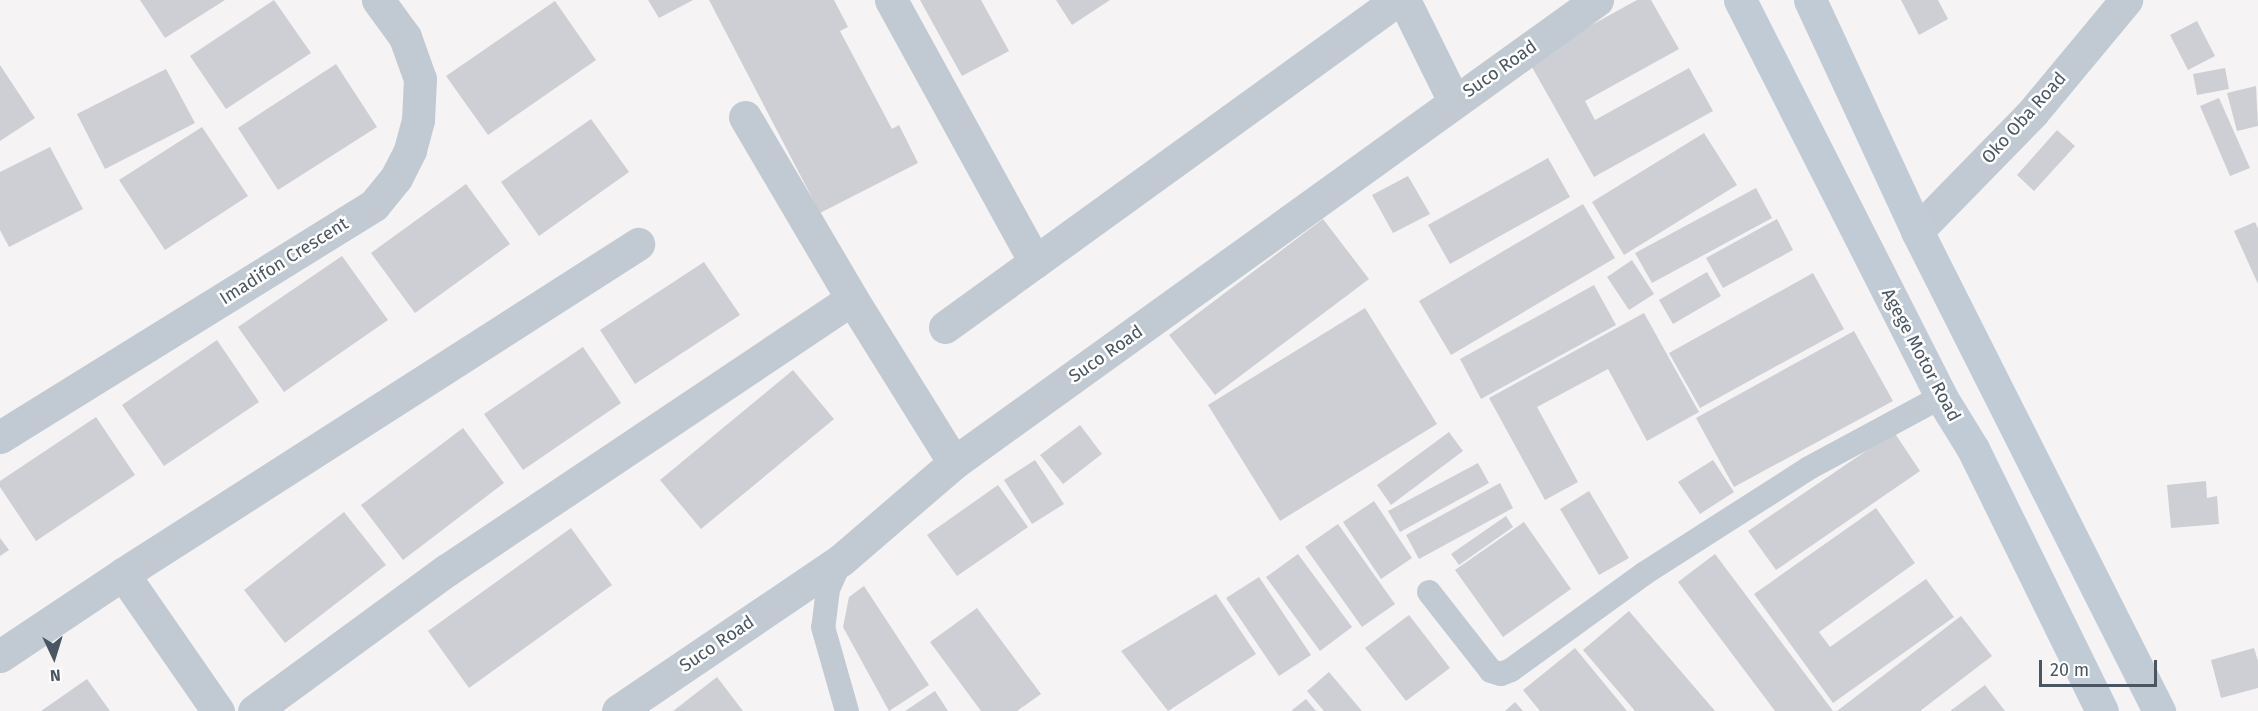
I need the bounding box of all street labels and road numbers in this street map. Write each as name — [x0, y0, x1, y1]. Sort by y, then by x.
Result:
street label: Suco Road — [1459, 36, 1541, 102]
street label: Oko Oba Road — [1977, 68, 2071, 168]
street label: Imadifon Crescent — [216, 213, 352, 309]
street label: Agege Motor Road — [1877, 285, 1965, 425]
street label: Suco Road — [1065, 321, 1147, 387]
street label: Suco Road — [676, 611, 758, 677]

